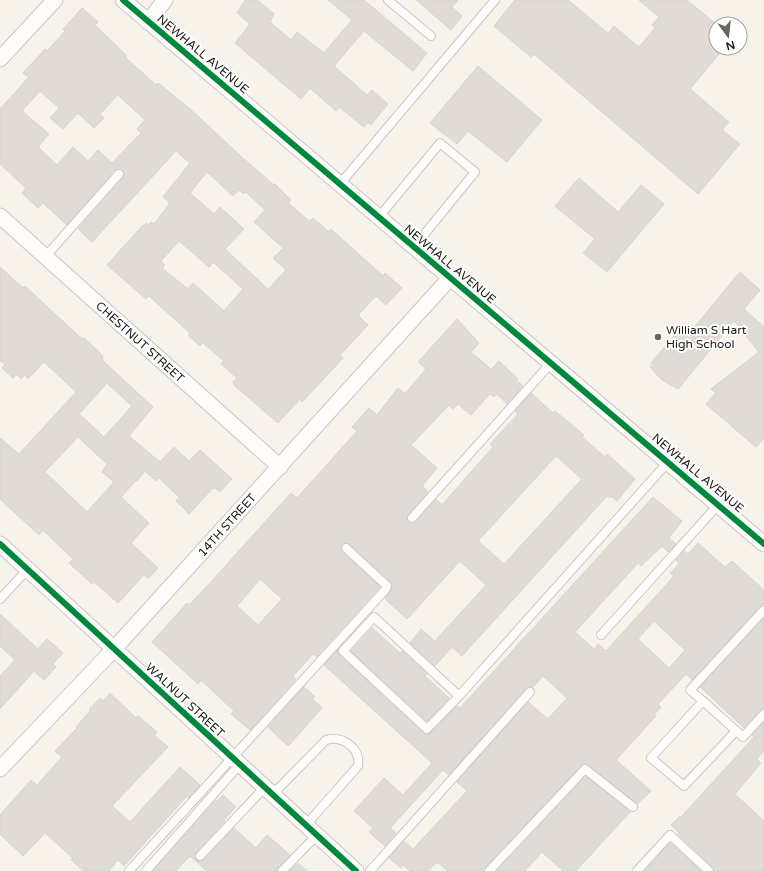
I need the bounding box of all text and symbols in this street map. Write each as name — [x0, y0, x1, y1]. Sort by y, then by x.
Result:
street label: NEWHALL AVENUE — [154, 12, 252, 97]
north arrow — [708, 16, 748, 56]
text: N — [725, 38, 736, 53]
street label: NEWHALL AVENUE — [401, 222, 499, 307]
street label: CHESTNUT STREET — [93, 299, 188, 386]
place label: William S Hart High School — [666, 323, 747, 351]
marker: William S Hart High School — [653, 332, 663, 342]
street label: NEWHALL AVENUE — [649, 431, 747, 516]
street label: 14TH STREET — [195, 490, 259, 559]
street label: WALNUT STREET — [143, 660, 228, 741]

